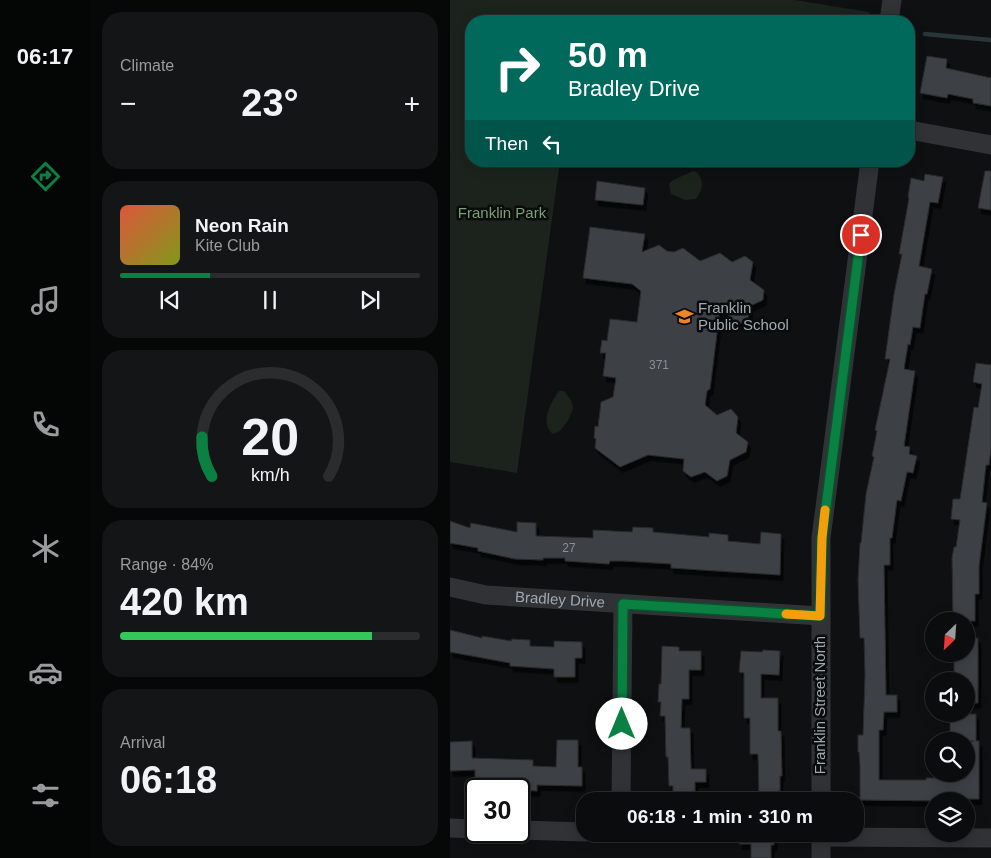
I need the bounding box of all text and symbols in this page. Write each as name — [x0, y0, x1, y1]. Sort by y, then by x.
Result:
icon: right — [485, 35, 550, 100]
text: 50 m — [568, 35, 648, 74]
text: 06:17 — [17, 44, 73, 69]
text: Climate — [120, 57, 174, 74]
text: Bradley Drive — [568, 76, 700, 101]
text: 23° — [241, 82, 299, 124]
text: − — [120, 88, 136, 119]
text: + — [404, 88, 420, 119]
icon: left — [538, 130, 566, 158]
text: Then — [485, 133, 528, 154]
icon: directions — [28, 159, 63, 194]
park label: Franklin Park — [458, 204, 547, 221]
pin — [840, 214, 882, 256]
text: Neon Rain — [195, 215, 289, 236]
icon: arrive — [847, 221, 875, 249]
text: Kite Club — [195, 237, 260, 254]
icon: music — [28, 283, 63, 318]
icon: previous — [156, 286, 184, 314]
icon: pause — [256, 286, 284, 314]
icon: next — [356, 286, 384, 314]
place label: Franklin Public School — [698, 299, 789, 333]
school or university icon: Franklin Public School — [674, 307, 694, 327]
house number: 371 — [649, 358, 669, 372]
icon: phone — [28, 407, 63, 442]
text: 20 — [241, 408, 299, 466]
text: km/h — [251, 465, 289, 485]
icon: climate — [28, 531, 63, 566]
house number: 27 — [562, 541, 576, 555]
text: Range · 84% — [120, 556, 213, 573]
text: 420 km — [120, 581, 249, 623]
street label: Bradley Drive — [515, 588, 605, 610]
north arrow — [925, 612, 975, 662]
map controls — [925, 612, 975, 842]
street label: Franklin Street North — [811, 636, 828, 774]
icon: car — [28, 655, 63, 690]
button: sound — [925, 672, 975, 722]
position arrow — [595, 697, 647, 749]
button: search — [925, 732, 975, 782]
text: Arrival — [120, 734, 165, 751]
text: 06:18 — [120, 759, 217, 801]
icon: filters — [28, 778, 63, 813]
speed limit sign: 30 — [465, 778, 530, 843]
button: layers — [925, 792, 975, 842]
text: 06:18 · 1 min · 310 m — [627, 806, 813, 827]

